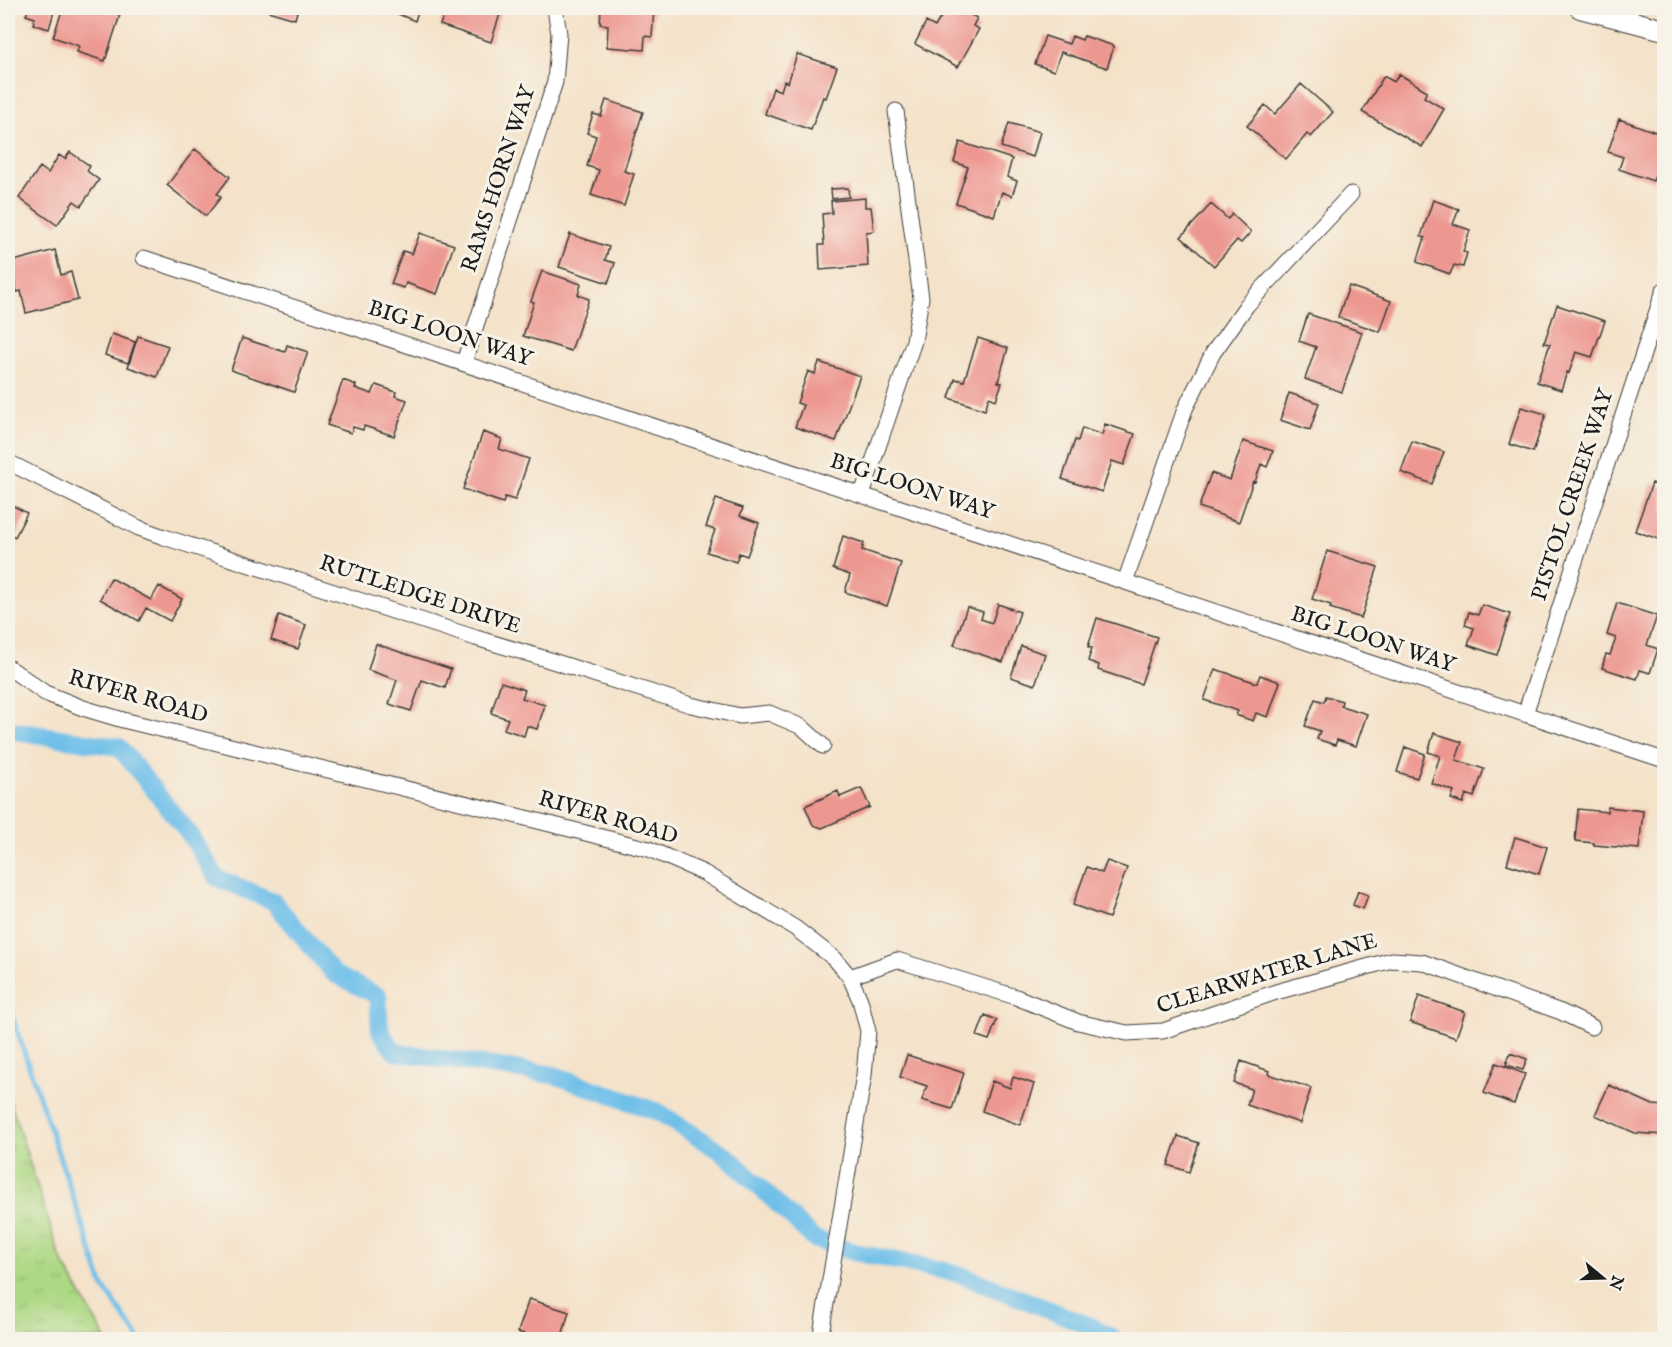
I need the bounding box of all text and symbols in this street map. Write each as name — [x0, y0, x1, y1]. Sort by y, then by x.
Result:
street label: RAMS HORN WAY — [456, 81, 543, 276]
street label: BIG LOON WAY — [364, 294, 537, 374]
street label: PISTOL CREEK WAY — [1526, 385, 1621, 604]
street label: BIG LOON WAY — [826, 447, 999, 527]
street label: RUTLEDGE DRIVE — [316, 549, 524, 641]
street label: BIG LOON WAY — [1287, 600, 1460, 680]
street label: RIVER ROAD — [65, 664, 211, 730]
street label: RIVER ROAD — [535, 785, 681, 851]
street label: CLEARWATER LANE — [1153, 927, 1381, 1021]
north arrow — [1573, 1248, 1633, 1308]
text: N — [1604, 1271, 1627, 1292]

